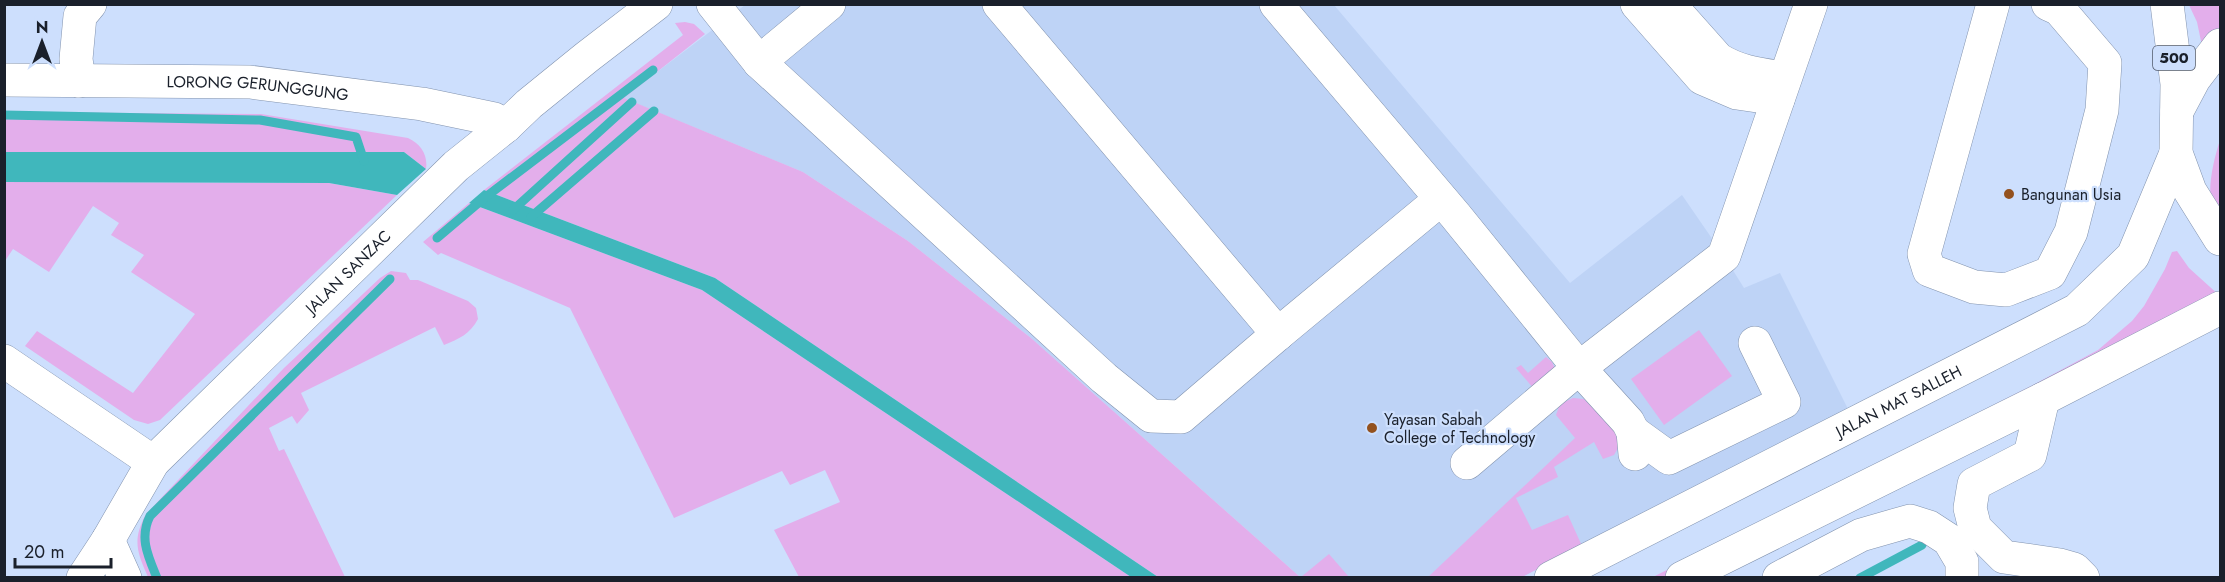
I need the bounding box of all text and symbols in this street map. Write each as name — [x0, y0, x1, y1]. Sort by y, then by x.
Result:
north arrow — [12, 12, 72, 72]
text: N — [36, 16, 48, 39]
road number: 500 — [2153, 46, 2195, 70]
street label: LORONG GERUNGGUNG — [166, 70, 350, 106]
place label: Bangunan Usia — [2021, 183, 2121, 206]
marker: Bangunan Usia — [2002, 187, 2016, 201]
street label: JALAN SANZAC — [299, 224, 396, 320]
street label: JALAN MAT SALLEH — [1830, 359, 1965, 444]
place label: Yayasan Sabah College of Technology — [1384, 408, 1536, 449]
marker: Yayasan Sabah College of Technology — [1365, 421, 1379, 435]
scale bar — [15, 531, 111, 569]
text: 20 m — [24, 539, 64, 565]

